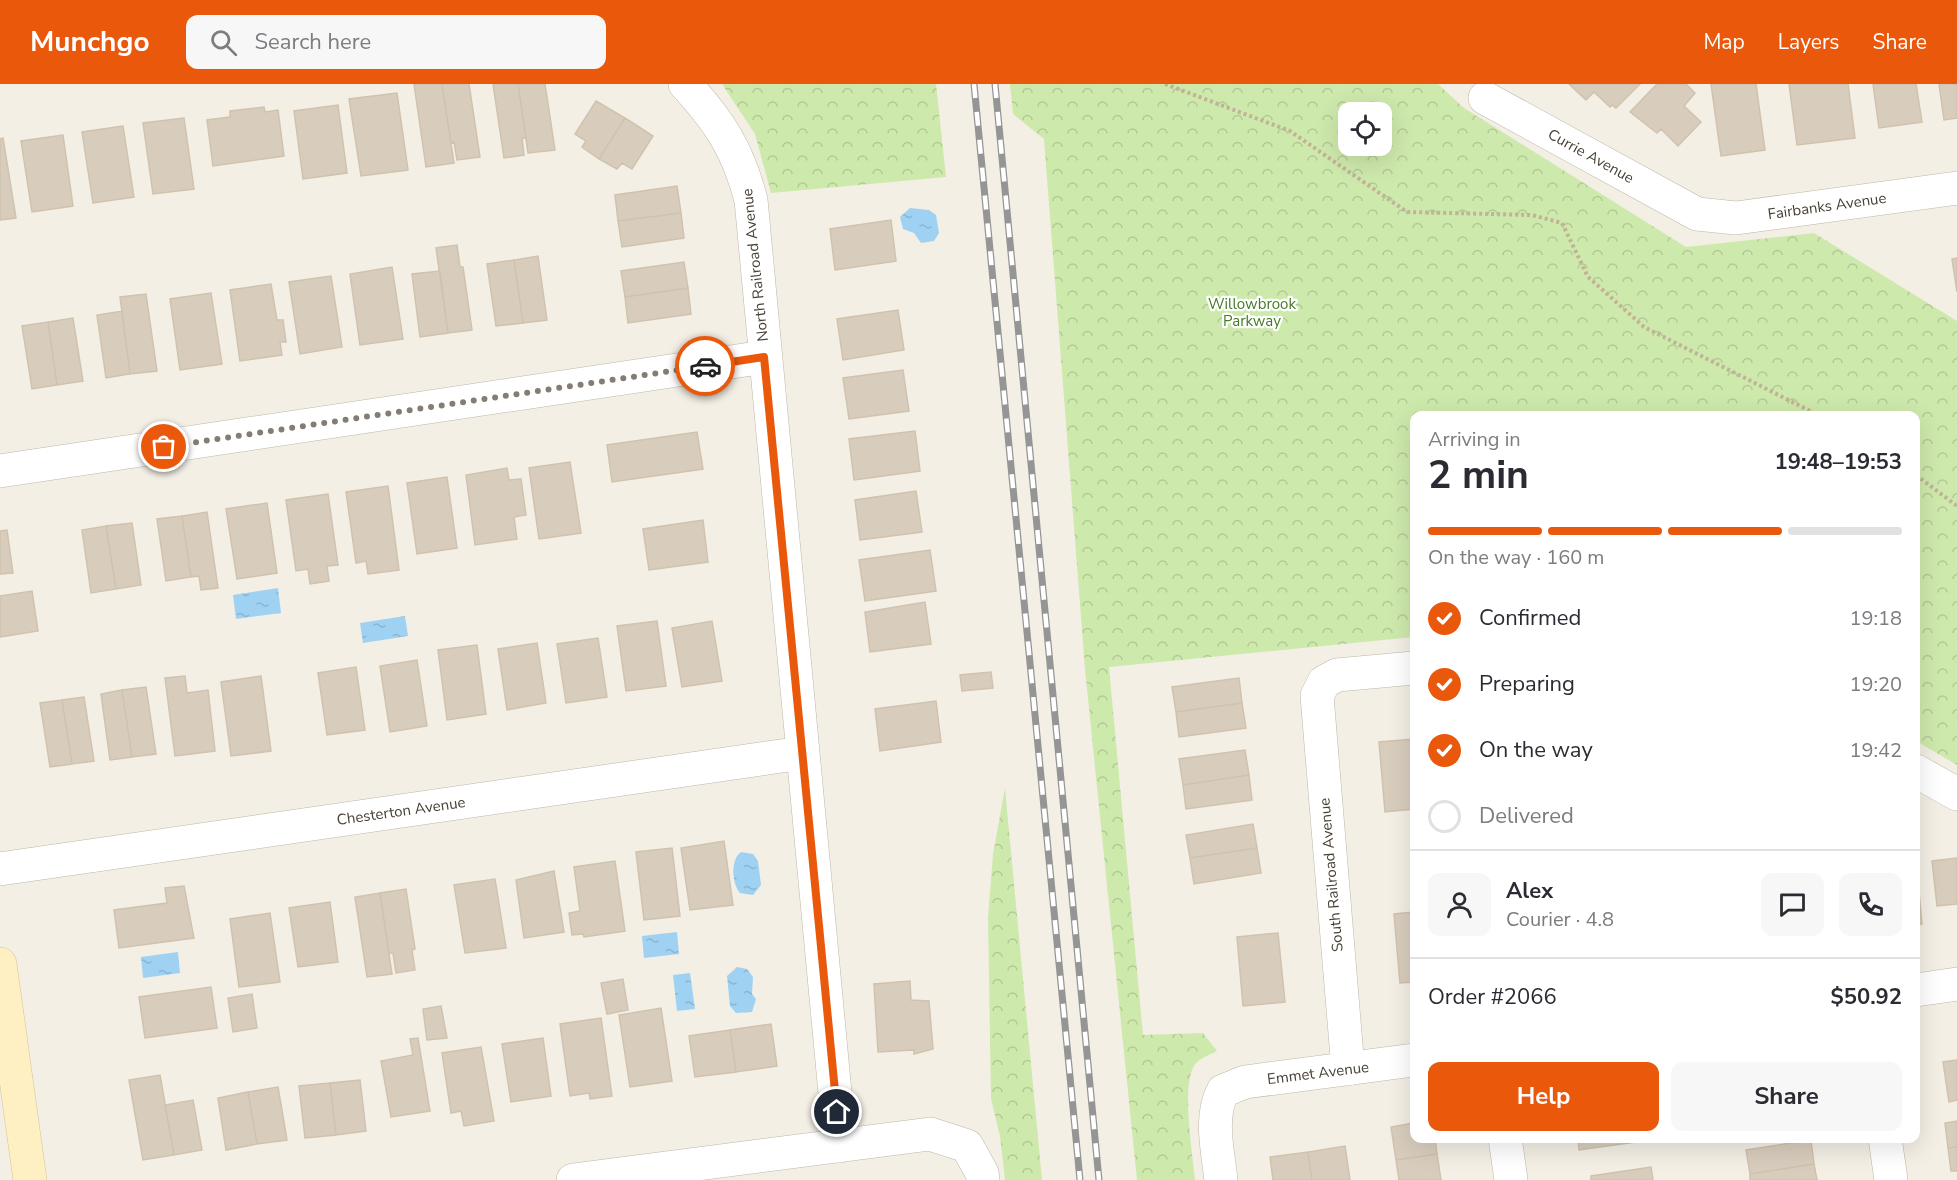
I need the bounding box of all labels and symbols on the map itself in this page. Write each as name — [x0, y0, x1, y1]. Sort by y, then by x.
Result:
street label: Currie Avenue — [1544, 124, 1638, 188]
street label: North Railroad Avenue — [737, 187, 773, 343]
street label: Fairbanks Avenue — [1766, 188, 1888, 224]
park label: Willowbrook Parkway — [1208, 294, 1296, 331]
courier — [675, 336, 735, 396]
pin — [138, 421, 189, 472]
street label: Chesterton Avenue — [335, 792, 467, 830]
street label: South Railroad Avenue — [1314, 797, 1348, 953]
street label: Emmet Avenue — [1266, 1057, 1370, 1089]
pin — [811, 1086, 862, 1137]

